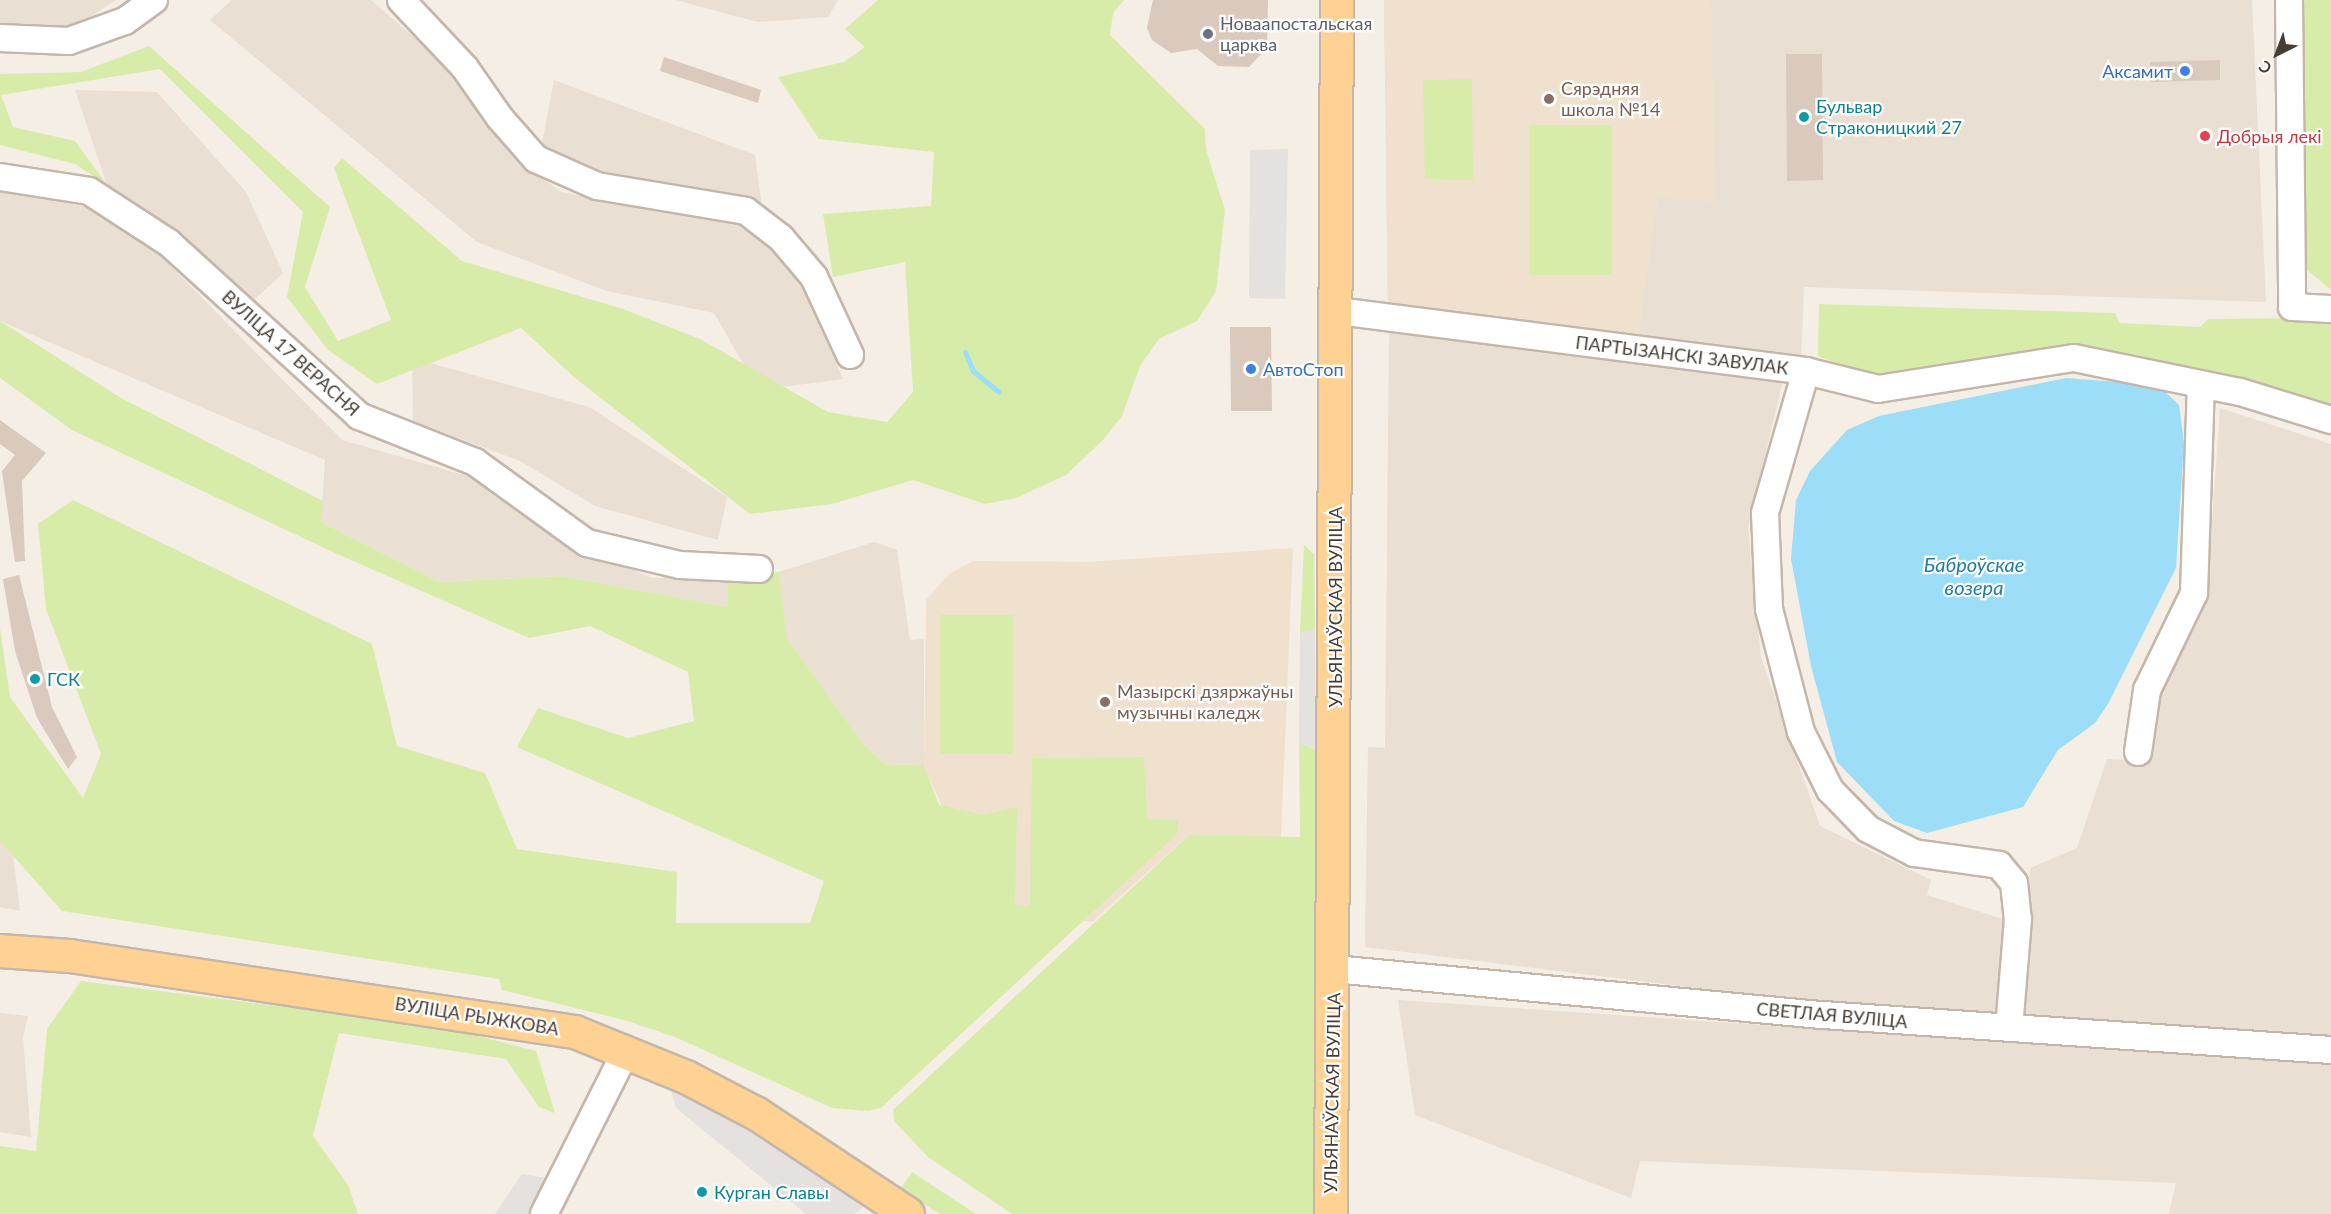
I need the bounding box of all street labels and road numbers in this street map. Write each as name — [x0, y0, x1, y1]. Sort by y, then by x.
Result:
street label: ВУЛІЦА 17 ВЕРАСНЯ — [218, 286, 364, 420]
street label: ПАРТЫЗАНСКІ ЗАВУЛАК — [1574, 331, 1790, 379]
street label: УЛЬЯНАЎСКАЯ ВУЛІЦА — [1324, 507, 1346, 707]
street label: ВУЛІЦА РЫЖКОВА — [393, 992, 561, 1040]
street label: УЛЬЯНАЎСКАЯ ВУЛІЦА — [1319, 992, 1345, 1194]
street label: СВЕТЛАЯ ВУЛІЦА — [1756, 998, 1908, 1032]

